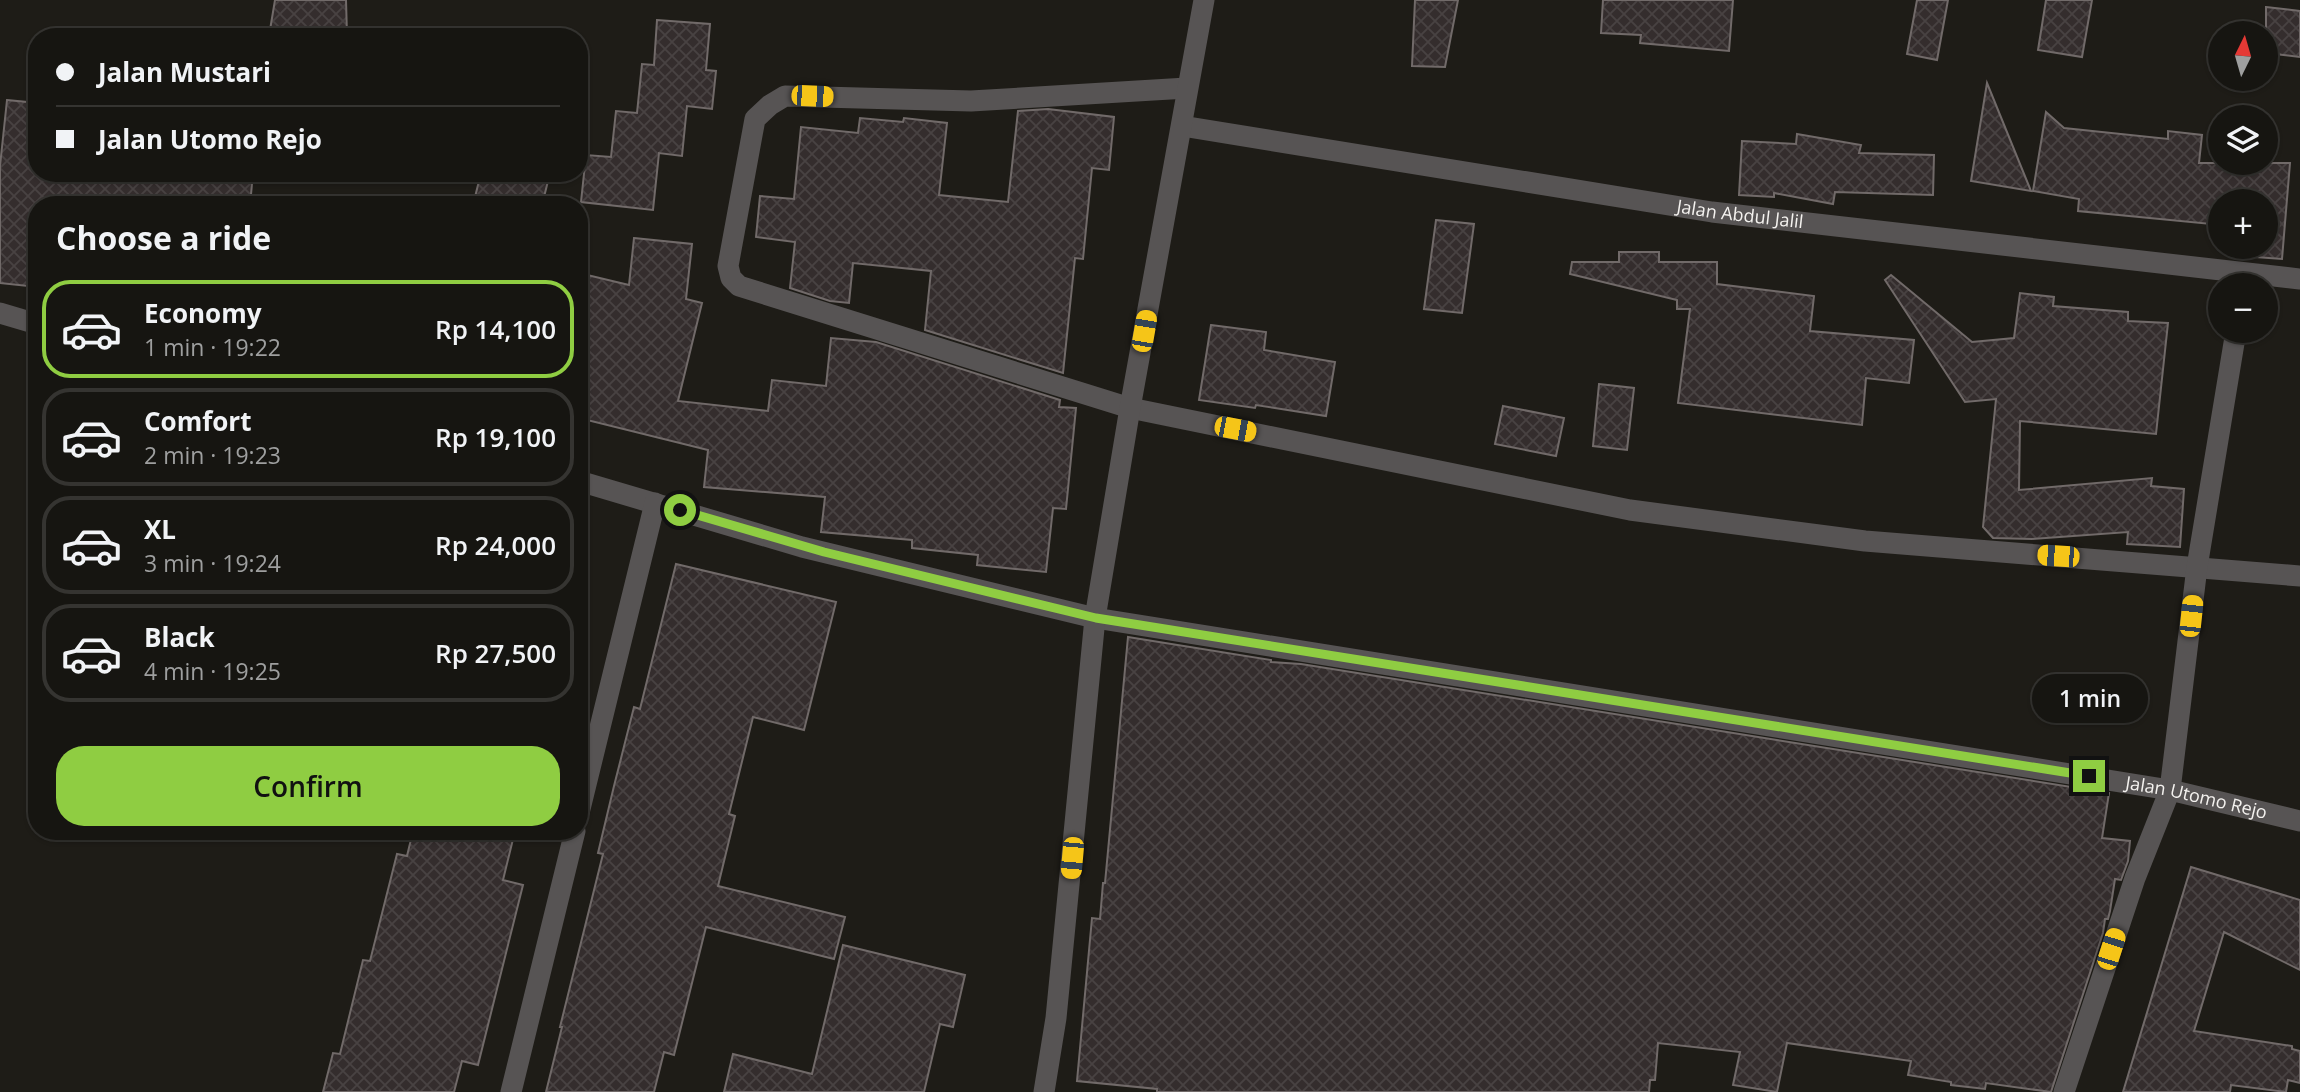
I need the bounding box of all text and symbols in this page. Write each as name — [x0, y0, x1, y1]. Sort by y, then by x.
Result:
north arrow — [2208, 21, 2278, 91]
map controls — [2208, 21, 2278, 343]
text: Jalan Mustari — [98, 54, 271, 90]
car — [791, 85, 834, 107]
button: layers — [2208, 105, 2278, 175]
text: Jalan Utomo Rejo — [98, 121, 322, 157]
button: + — [2208, 189, 2278, 259]
street label: Jalan Abdul Jalil — [1673, 193, 1805, 233]
text: Choose a ride — [56, 216, 271, 259]
button: − — [2208, 273, 2278, 343]
text: Economy — [144, 295, 262, 331]
icon: car — [60, 298, 123, 361]
car — [1131, 308, 1158, 354]
text: Rp 14,100 — [435, 311, 556, 347]
text: 1 min · 19:22 — [144, 331, 281, 363]
text: Comfort — [144, 403, 251, 439]
icon: car — [60, 406, 123, 469]
car — [1213, 415, 1258, 443]
text: Rp 19,100 — [435, 419, 556, 455]
text: 2 min · 19:23 — [144, 439, 281, 471]
route start — [664, 494, 696, 526]
text: XL — [144, 511, 176, 547]
icon: car — [60, 514, 123, 577]
text: Rp 24,000 — [435, 527, 556, 563]
car — [2037, 544, 2080, 568]
text: 3 min · 19:24 — [144, 547, 281, 579]
car — [2179, 594, 2204, 638]
text: Black — [144, 619, 215, 655]
icon: car — [60, 622, 123, 685]
text: Rp 27,500 — [435, 635, 556, 671]
text: 4 min · 19:25 — [144, 655, 281, 687]
callout: 1 min — [2031, 674, 2147, 724]
text: 1 min — [2059, 682, 2121, 714]
button: Confirm — [56, 746, 560, 826]
route end — [2073, 760, 2105, 792]
street label: Jalan Utomo Rejo — [2122, 770, 2270, 824]
car — [1060, 836, 1085, 880]
car — [2095, 926, 2128, 972]

